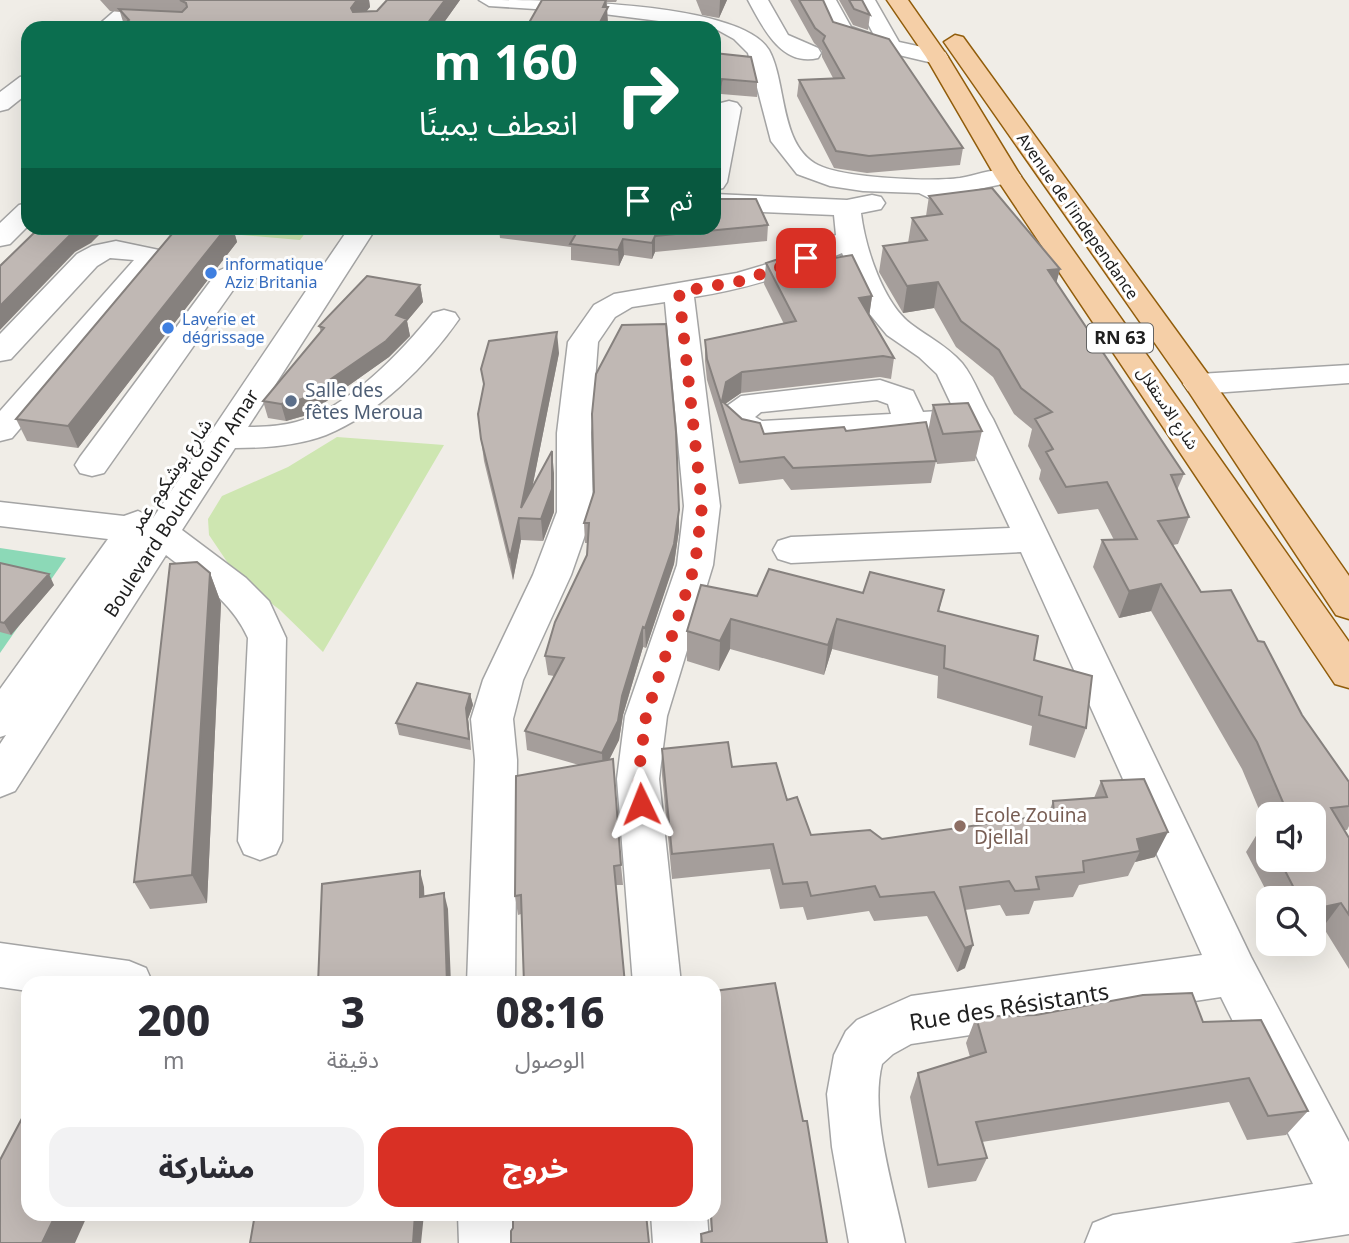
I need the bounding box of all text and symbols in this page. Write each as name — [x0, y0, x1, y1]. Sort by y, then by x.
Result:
text: 160 m — [433, 28, 578, 94]
icon: right — [602, 49, 693, 140]
text: انعطف يمينًا — [419, 101, 578, 144]
street label: Avenue de l'independance — [1012, 129, 1144, 303]
icon: arrive — [619, 182, 657, 220]
text: ثم — [671, 182, 693, 218]
pin — [776, 228, 836, 288]
icon: arrive — [787, 239, 825, 277]
place label: informatique Aziz Britania — [225, 253, 323, 293]
marker: informatique Aziz Britania — [203, 265, 219, 281]
place label: Laverie et dégrissage — [182, 308, 265, 348]
marker: Laverie et dégrissage — [160, 320, 176, 336]
road number: RN 63 — [1087, 324, 1153, 352]
street label: شارع الاستقلال — [1130, 362, 1204, 455]
place label: Salle des fêtes Meroua — [305, 377, 423, 425]
street label: Boulevard Bouchekoum Amar — [97, 384, 265, 622]
marker: Salle des fêtes Meroua — [283, 393, 299, 409]
street label: شارع بوشكوم عمر — [122, 413, 219, 539]
position arrow — [604, 767, 678, 841]
place label: Ecole Zouina Djellal — [974, 802, 1087, 850]
map controls — [1256, 802, 1326, 956]
button: sound — [1256, 802, 1326, 872]
marker: Ecole Zouina Djellal — [952, 818, 968, 834]
button: search — [1256, 886, 1326, 956]
street label: Rue des Résistants — [907, 974, 1111, 1038]
text: 3 — [341, 983, 365, 1040]
text: 08:16 — [496, 983, 605, 1040]
text: 200 — [137, 991, 210, 1048]
text: دقيقة — [327, 1043, 379, 1075]
text: الوصول — [515, 1043, 585, 1075]
text: m — [163, 1044, 185, 1076]
button: مشاركة — [49, 1127, 364, 1207]
button: خروج — [378, 1127, 693, 1207]

